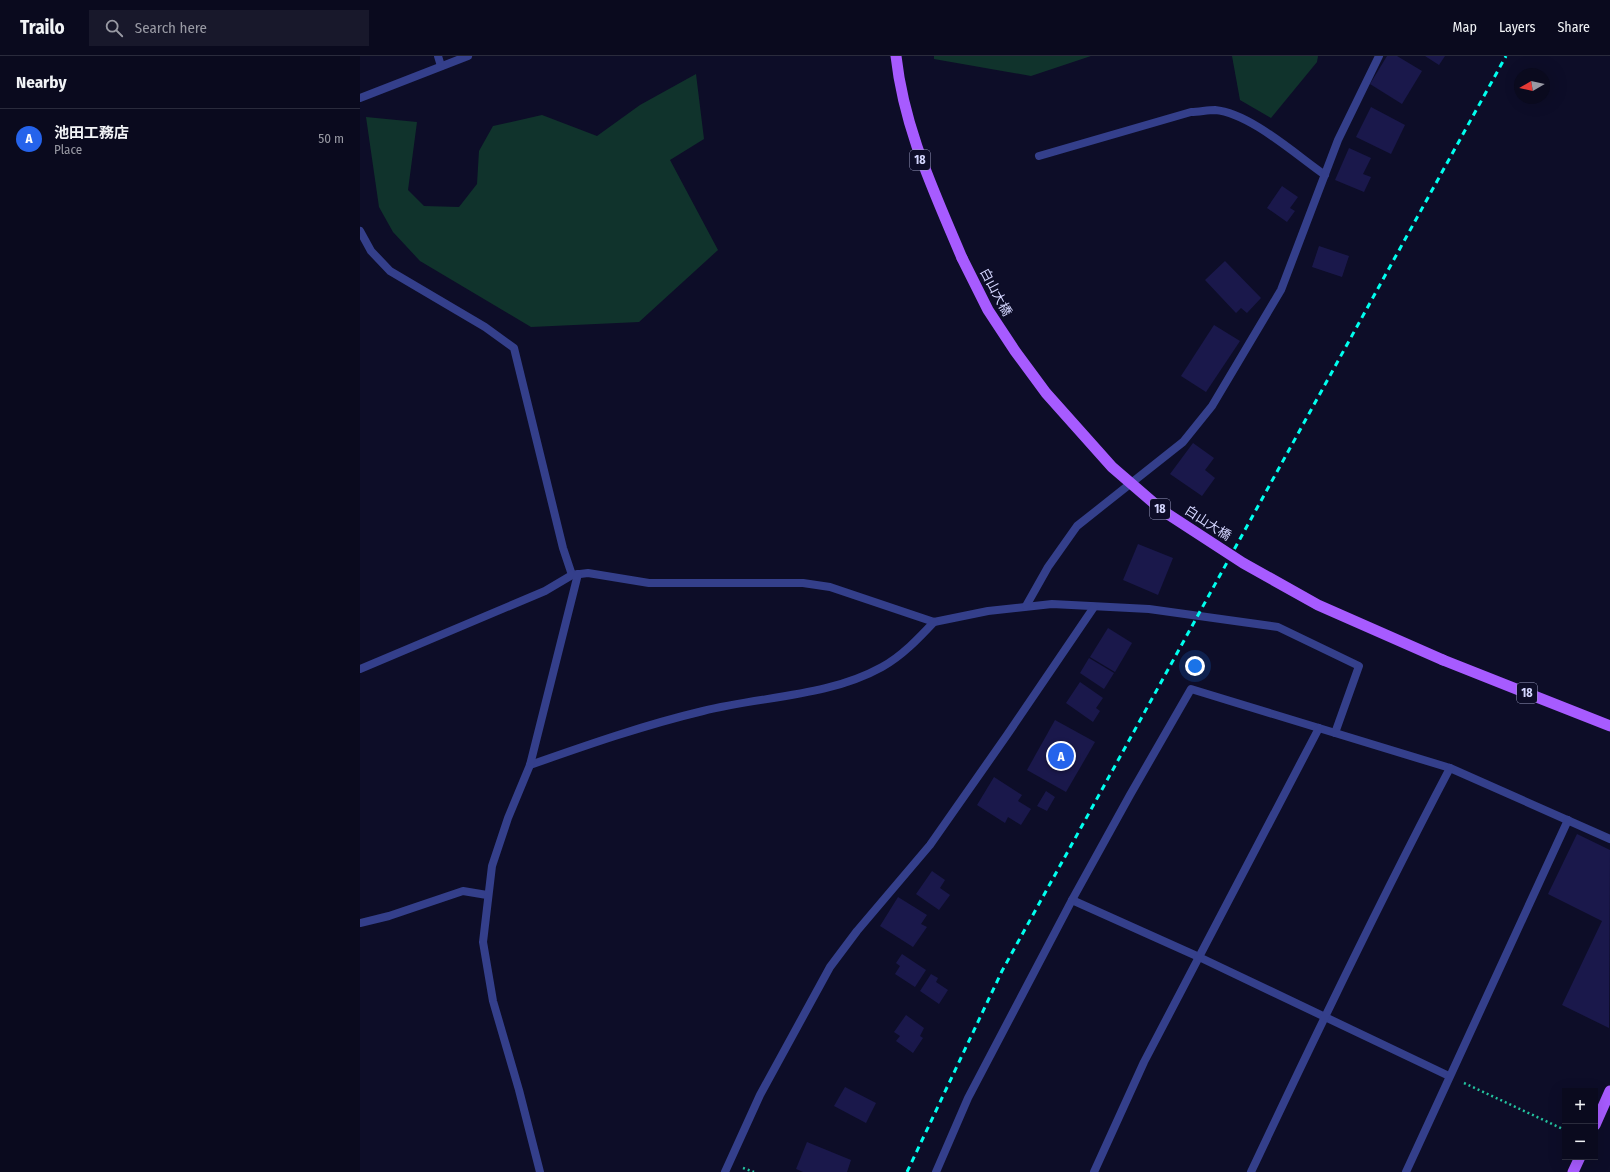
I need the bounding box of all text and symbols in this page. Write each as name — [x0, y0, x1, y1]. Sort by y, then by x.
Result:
search box — [89, 10, 369, 46]
text: Trailo — [20, 16, 65, 39]
icon: search — [103, 17, 125, 39]
text: Search here — [135, 19, 207, 37]
text: Map — [1453, 19, 1477, 36]
text: Layers — [1499, 19, 1535, 36]
text: Share — [1557, 19, 1590, 36]
north arrow — [1514, 68, 1550, 104]
text: Nearby — [16, 72, 67, 93]
text: 池田工務店 — [54, 124, 129, 142]
text: A — [25, 131, 33, 146]
text: 50 m — [318, 131, 344, 146]
text: Place — [54, 142, 82, 157]
road number: 18 — [910, 150, 930, 170]
street label: 白山大橋 — [977, 266, 1015, 318]
road number: 18 — [1150, 499, 1170, 519]
street label: 白山大橋 — [1182, 503, 1234, 543]
your location — [1185, 656, 1205, 676]
road number: 18 — [1517, 683, 1537, 703]
pin: A — [1048, 741, 1074, 771]
map controls — [1562, 1088, 1598, 1160]
button: + — [1562, 1088, 1598, 1124]
button: − — [1562, 1124, 1598, 1160]

